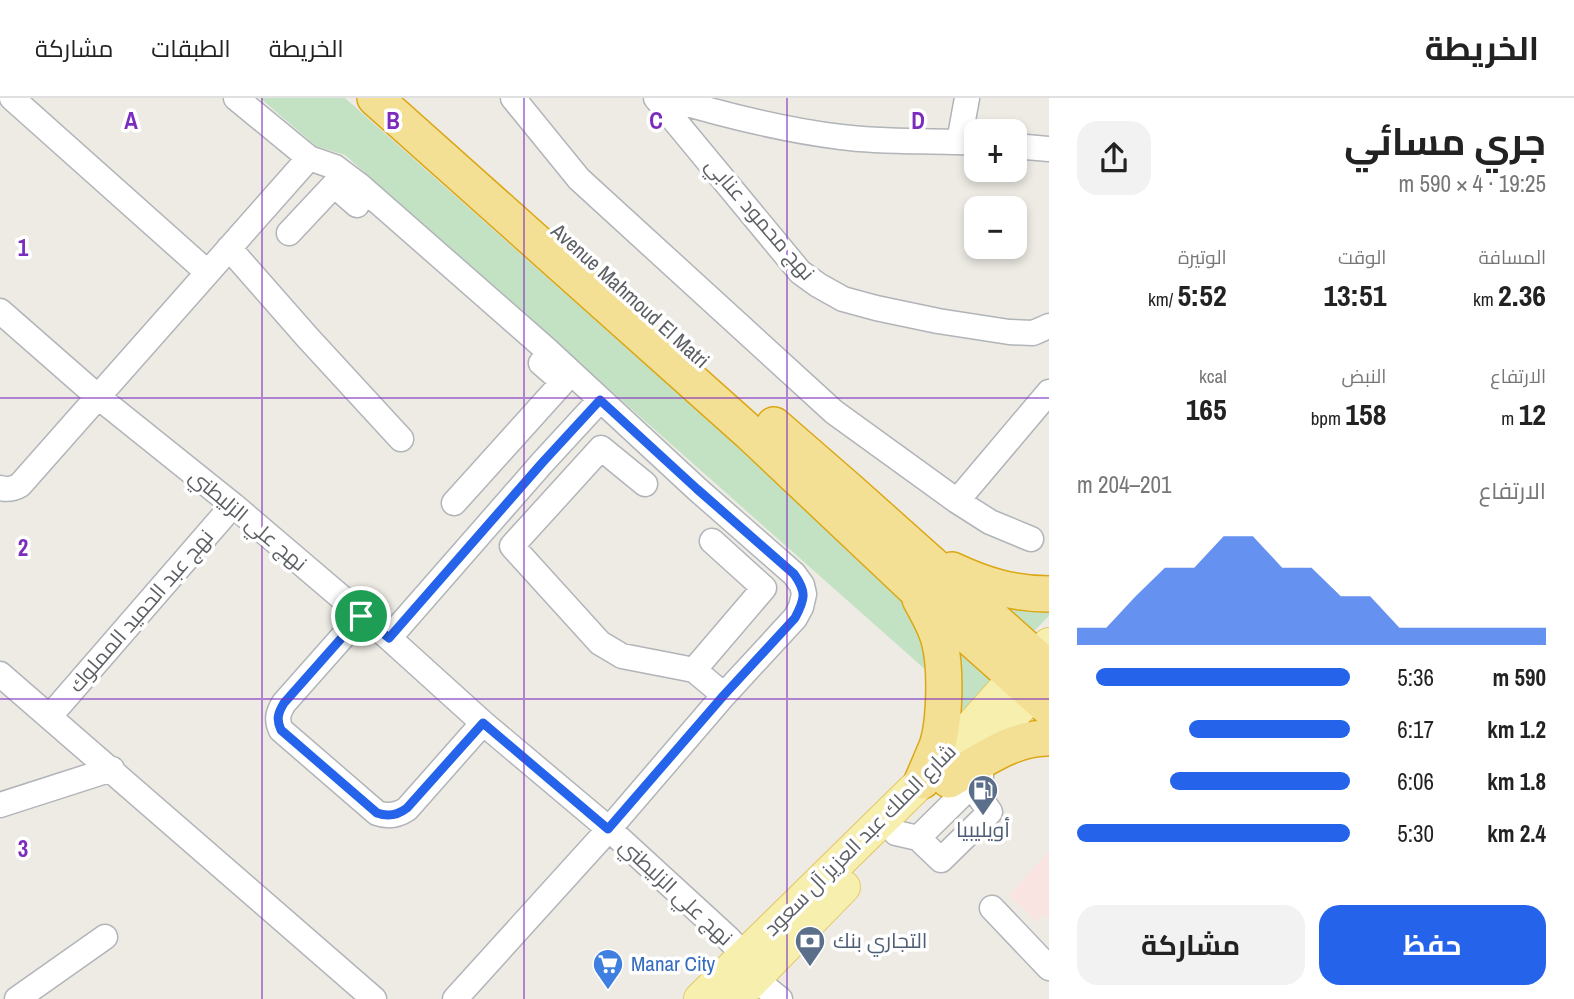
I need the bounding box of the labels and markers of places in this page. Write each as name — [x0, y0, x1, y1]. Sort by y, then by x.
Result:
pin — [331, 586, 391, 646]
fuel station icon: أويليبيا — [966, 773, 1000, 817]
place label: أويليبيا — [956, 815, 1010, 844]
bank icon: التجاري بنك — [793, 924, 827, 968]
place label: التجاري بنك — [833, 926, 928, 957]
supermarket icon: Manar City — [591, 947, 625, 991]
place label: Manar City — [631, 949, 716, 978]

